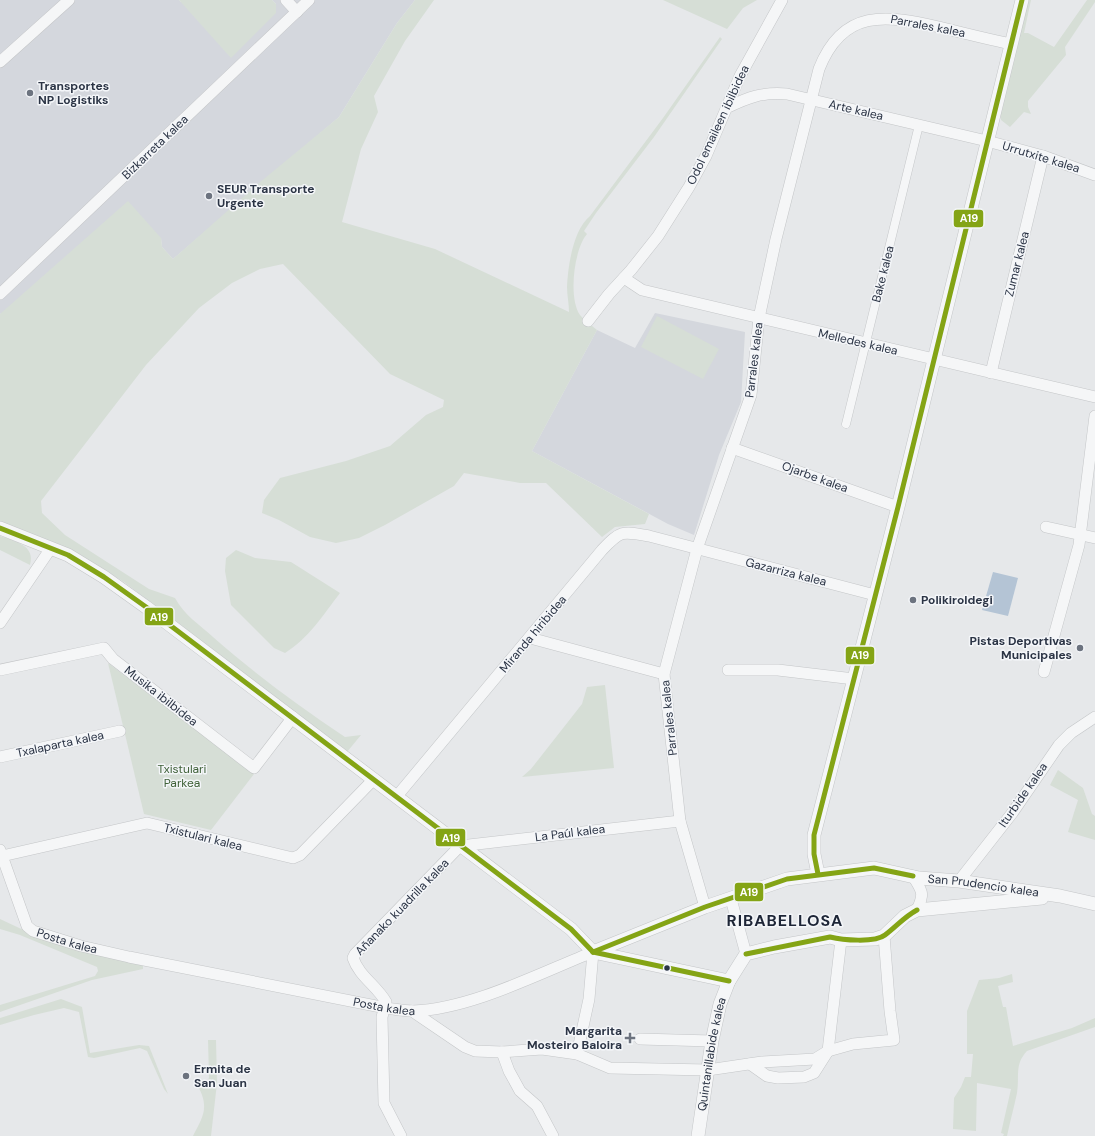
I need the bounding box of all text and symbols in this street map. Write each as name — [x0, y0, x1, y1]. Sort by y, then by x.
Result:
street label: Parrales kalea — [889, 11, 967, 41]
street label: Odol emaileen ibilbidea — [683, 63, 753, 187]
place label: Transportes NP Logistiks — [38, 78, 109, 108]
marker: Transportes NP Logistiks — [25, 88, 35, 98]
street label: Arte kalea — [827, 96, 885, 124]
street label: Bizkarreta kalea — [118, 111, 192, 183]
street label: Urrutxite kalea — [1000, 138, 1082, 176]
place label: SEUR Transporte Urgente — [217, 181, 315, 211]
marker: SEUR Transporte Urgente — [204, 191, 214, 201]
line badge: A19 — [953, 209, 984, 228]
text: A19 — [960, 211, 978, 225]
street label: Zumar kalea — [1001, 230, 1033, 298]
street label: Bake kalea — [868, 244, 898, 304]
street label: Parrales kalea — [741, 321, 767, 399]
street label: Melledes kalea — [817, 325, 899, 359]
street label: Ojarbe kalea — [780, 458, 850, 496]
street label: Gazarriza kalea — [744, 554, 828, 590]
street label: Miranda hiribidea — [496, 592, 570, 676]
place label: Polikiroldegi — [921, 592, 993, 608]
marker: Polikiroldegi — [908, 595, 918, 605]
line badge: A19 — [144, 607, 174, 626]
text: A19 — [150, 610, 168, 624]
place label: Pistas Deportivas Municipales — [970, 633, 1072, 663]
marker: Pistas Deportivas Municipales — [1075, 643, 1085, 653]
line badge: A19 — [845, 646, 875, 665]
text: A19 — [851, 648, 869, 662]
street label: Musika ibilbidea — [121, 662, 201, 730]
street label: Parrales kalea — [657, 679, 681, 757]
street label: Txalaparta kalea — [15, 727, 105, 761]
street label: Iturbide kalea — [995, 760, 1051, 830]
park label: Txistulari Parkea — [158, 761, 207, 791]
street label: Txistulari kalea — [162, 819, 244, 855]
street label: La Paúl kalea — [534, 821, 606, 845]
line badge: A19 — [435, 828, 466, 847]
text: A19 — [442, 831, 460, 845]
street label: Añanako kuadrilla kalea — [352, 855, 452, 959]
street label: San Prudencio kalea — [927, 871, 1040, 901]
line badge: A19 — [734, 882, 764, 902]
text: A19 — [740, 885, 758, 899]
district label: RIBABELLOSA — [727, 910, 843, 931]
street label: Posta kalea — [35, 925, 99, 957]
unlabelled marker — [662, 963, 672, 973]
street label: Posta kalea — [352, 994, 415, 1019]
street label: Quintanillabide kalea — [694, 995, 730, 1112]
place label: Margarita Mosteiro Baloira — [527, 1023, 622, 1053]
marker: Margarita Mosteiro Baloira — [625, 1033, 635, 1043]
place label: Ermita de San Juan — [194, 1061, 251, 1091]
marker: Ermita de San Juan — [181, 1071, 191, 1081]

